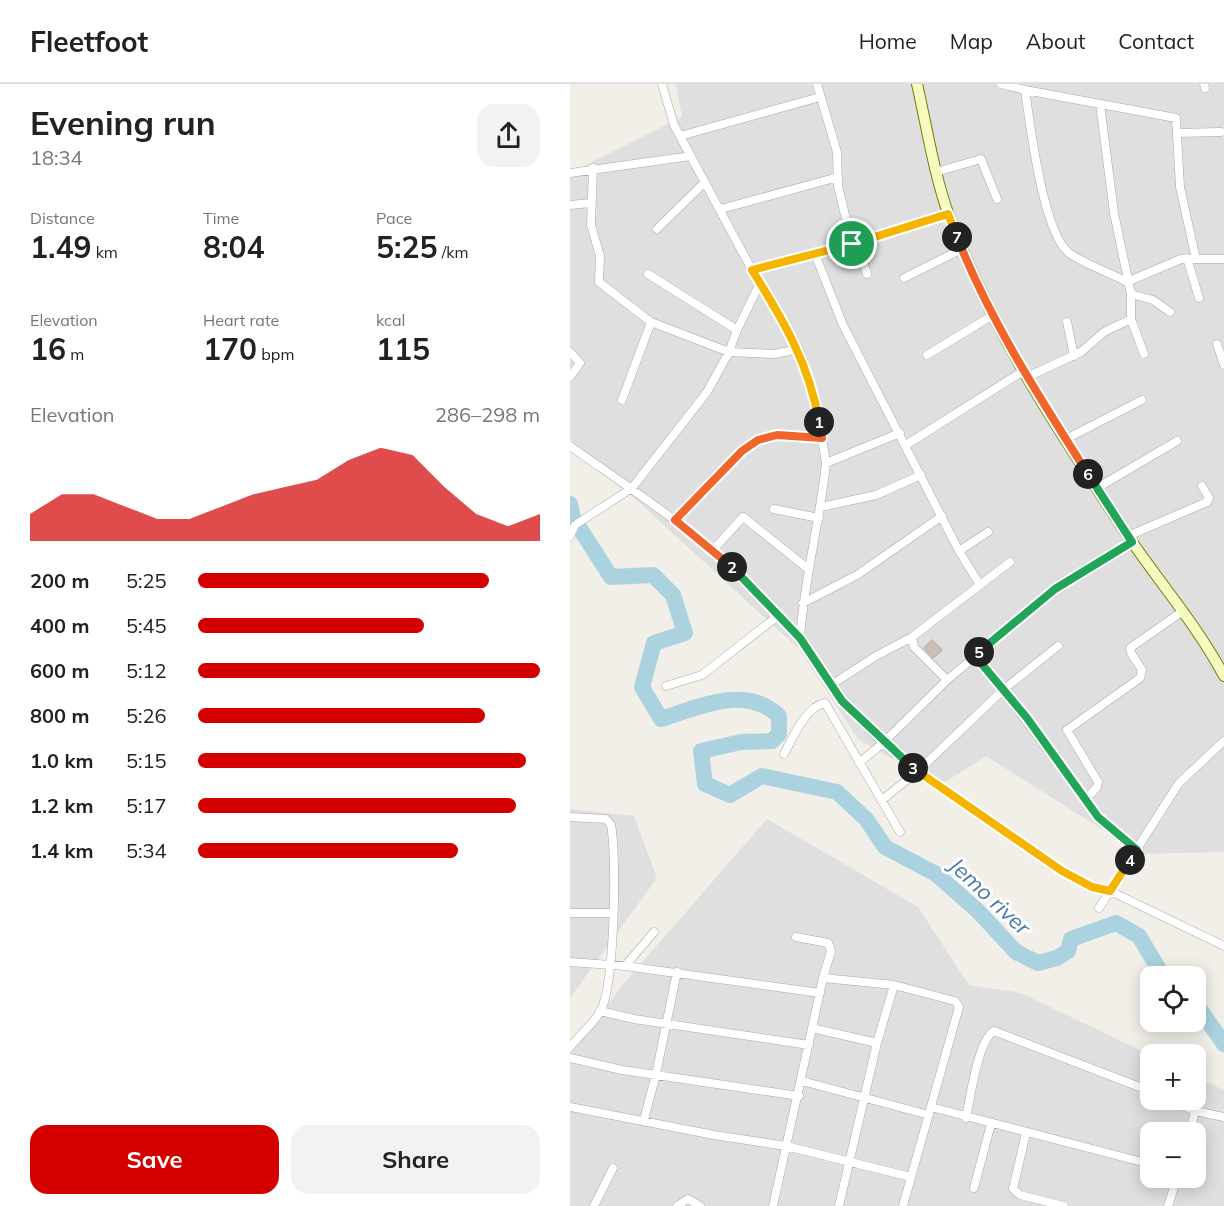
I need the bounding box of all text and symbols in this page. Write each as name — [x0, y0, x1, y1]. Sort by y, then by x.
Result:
text: Fleetfoot — [30, 24, 148, 59]
text: Home — [859, 28, 917, 54]
text: Map — [950, 28, 993, 54]
text: About — [1026, 28, 1085, 54]
text: Contact — [1118, 28, 1194, 54]
text: Evening run — [30, 102, 216, 143]
button: share — [477, 104, 540, 167]
text: 18:34 — [30, 145, 83, 170]
text: Distance — [30, 208, 95, 228]
text: Time — [203, 208, 239, 228]
text: Pace — [376, 208, 412, 228]
pin — [826, 218, 877, 269]
pin: 7 — [942, 222, 972, 252]
icon: arrive — [835, 227, 868, 260]
text: 7 — [952, 227, 962, 247]
text: 1.49 — [30, 228, 91, 266]
text: 8:04 — [203, 228, 264, 266]
text: 5:25 — [376, 228, 437, 266]
text: km — [91, 242, 118, 262]
text: /km — [437, 242, 468, 262]
text: Elevation — [30, 310, 98, 330]
text: Heart rate — [203, 310, 279, 330]
text: kcal — [376, 310, 405, 330]
text: 16 — [30, 330, 66, 368]
text: 170 — [203, 330, 257, 368]
text: 115 — [376, 330, 430, 368]
text: m — [66, 344, 84, 364]
text: bpm — [257, 344, 294, 364]
text: Elevation — [30, 402, 115, 427]
text: 286–298 m — [435, 402, 540, 427]
pin: 1 — [804, 407, 834, 437]
text: 1 — [814, 412, 824, 432]
pin: 6 — [1073, 459, 1103, 489]
text: 6 — [1083, 464, 1093, 484]
pin: 2 — [717, 552, 747, 582]
text: 2 — [727, 557, 737, 577]
text: 200 m — [30, 568, 89, 593]
text: 5:25 — [126, 568, 167, 593]
text: 400 m — [30, 613, 89, 638]
text: 5:45 — [126, 613, 167, 638]
pin: 5 — [964, 637, 994, 667]
text: 5 — [974, 642, 984, 662]
text: 600 m — [30, 658, 89, 683]
text: 5:12 — [126, 658, 167, 683]
text: 800 m — [30, 703, 89, 728]
text: 5:26 — [126, 703, 167, 728]
text: 1.0 km — [30, 748, 93, 773]
text: 5:15 — [126, 748, 167, 773]
pin: 3 — [898, 753, 928, 783]
text: 3 — [908, 758, 918, 778]
text: 1.2 km — [30, 793, 93, 818]
text: 5:17 — [126, 793, 167, 818]
text: 1.4 km — [30, 838, 93, 863]
text: 5:34 — [126, 838, 167, 863]
pin: 4 — [1115, 845, 1145, 875]
water label: Jemo river — [942, 850, 1037, 942]
text: 4 — [1125, 850, 1135, 870]
map controls — [1140, 966, 1206, 1188]
button: locate — [1140, 966, 1206, 1032]
button: + — [1140, 1044, 1206, 1110]
button: − — [1140, 1122, 1206, 1188]
button: Save — [30, 1125, 279, 1194]
button: Share — [291, 1125, 540, 1194]

